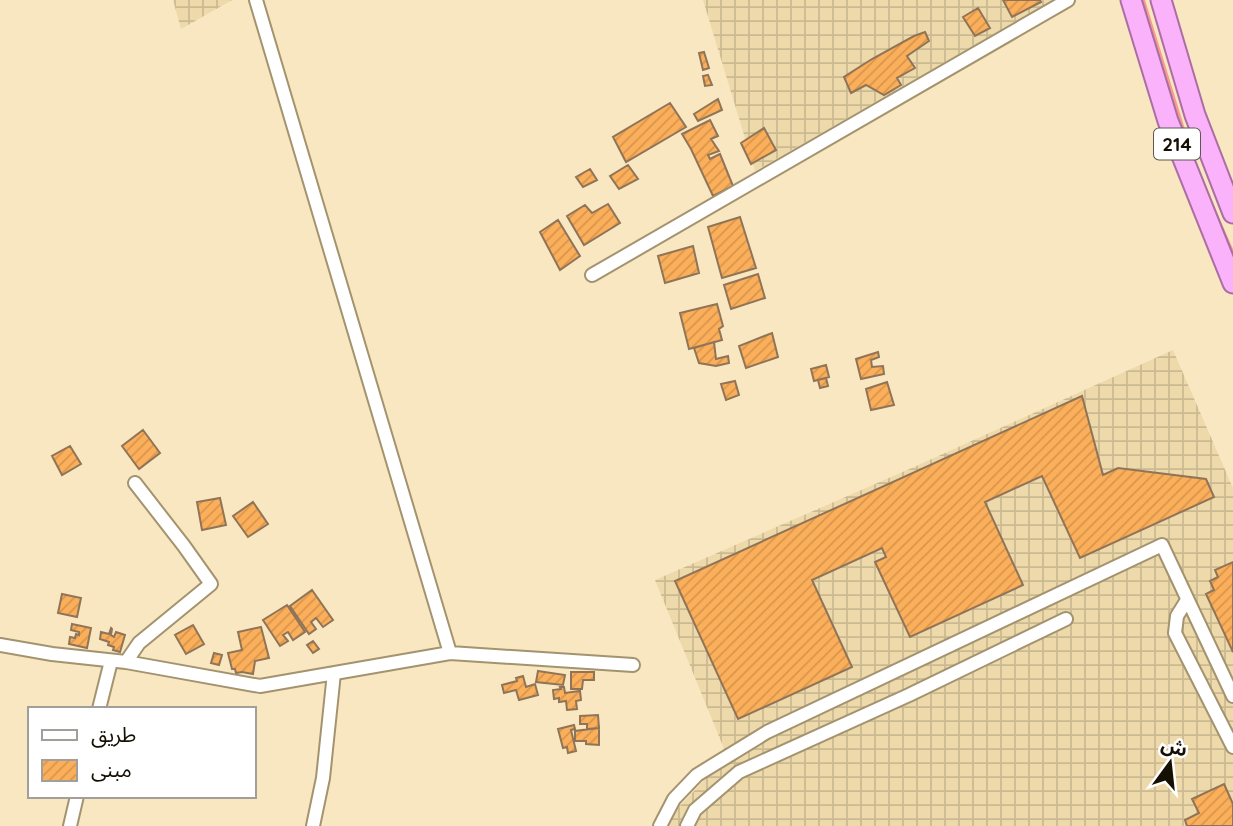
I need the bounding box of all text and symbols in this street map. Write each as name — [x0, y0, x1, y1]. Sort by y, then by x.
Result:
road number: 214 — [1154, 128, 1200, 160]
legend — [28, 707, 256, 798]
text: طريق — [91, 721, 136, 748]
north arrow — [1135, 728, 1205, 798]
text: ش — [1159, 732, 1190, 762]
text: مبنى — [91, 756, 132, 782]

